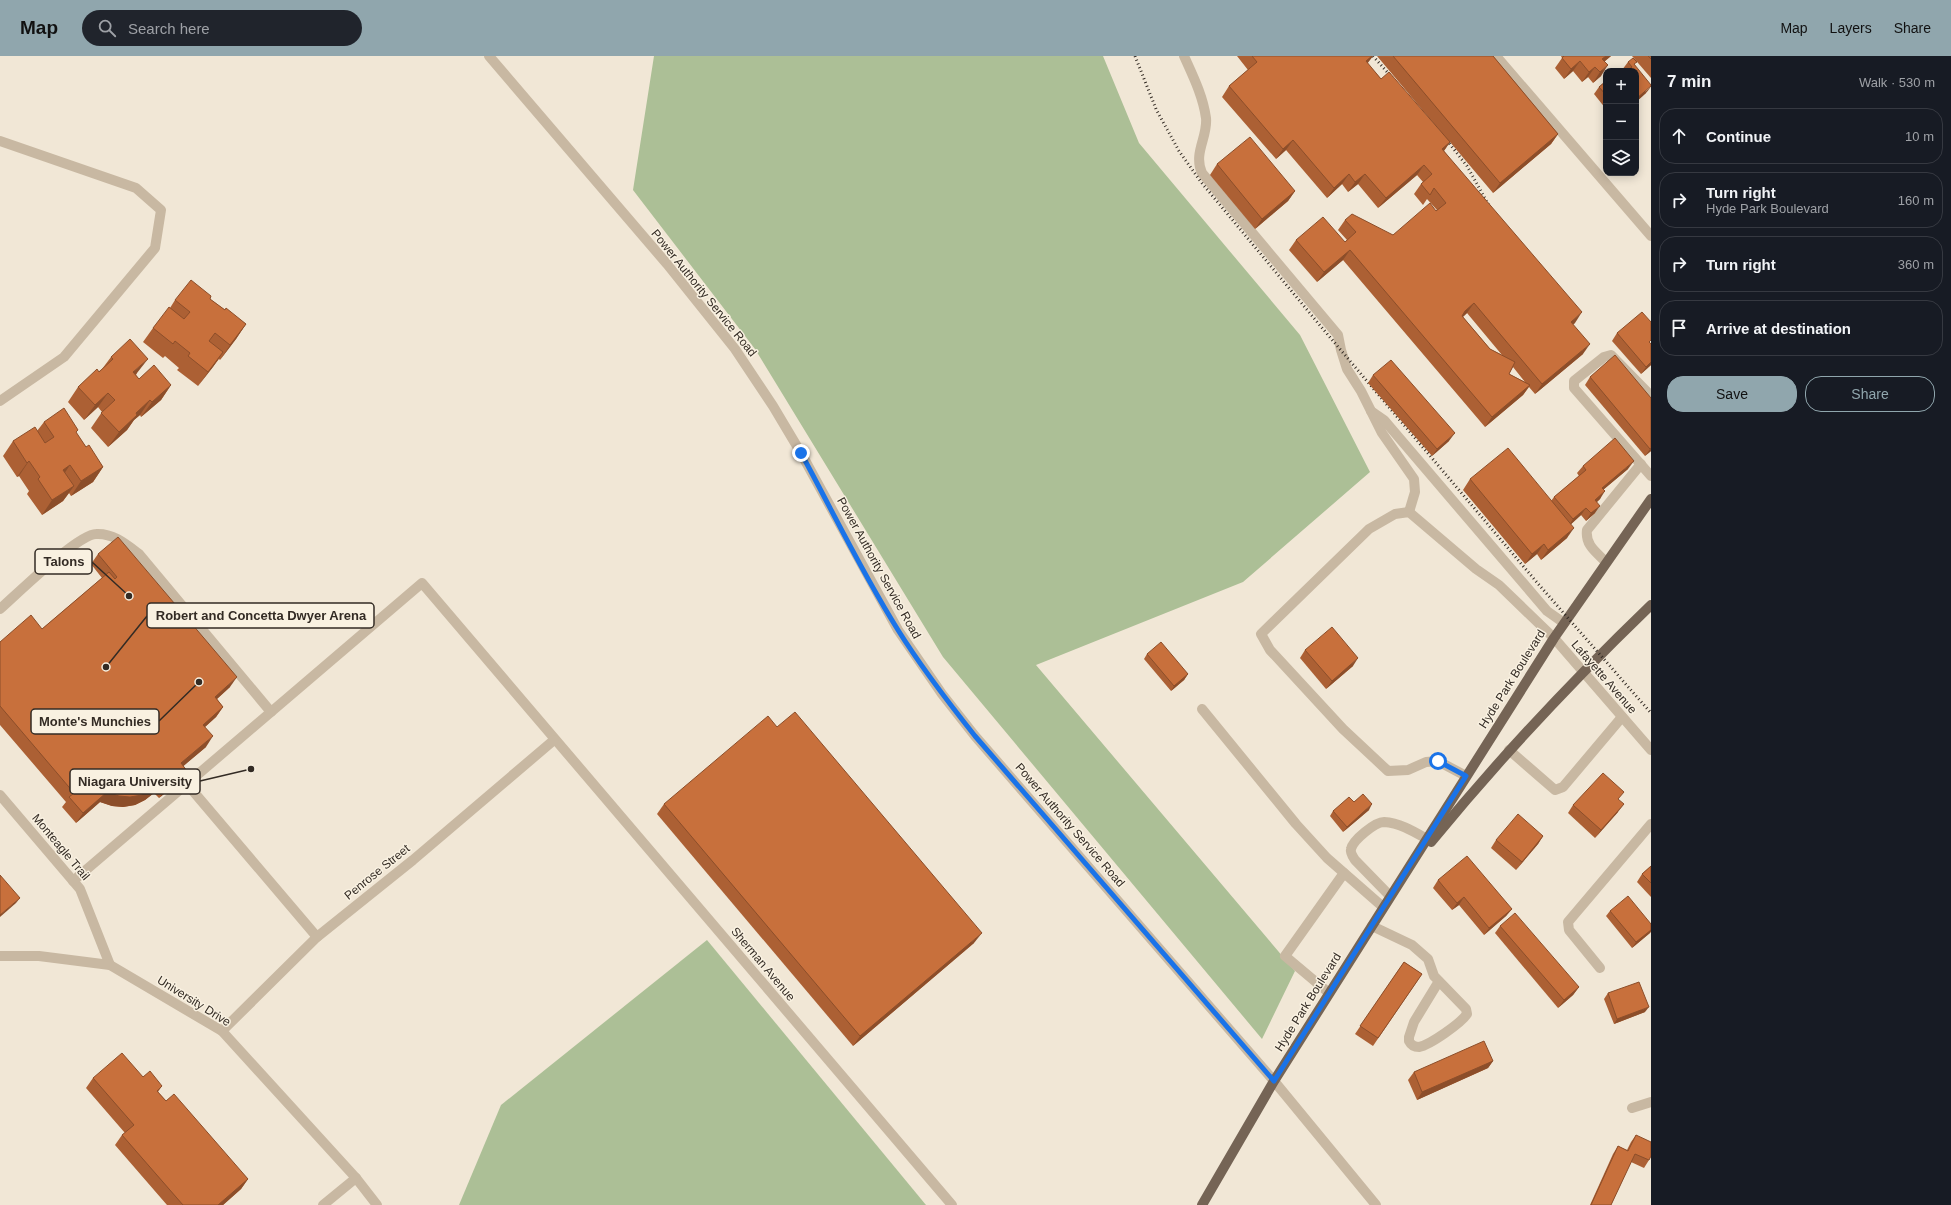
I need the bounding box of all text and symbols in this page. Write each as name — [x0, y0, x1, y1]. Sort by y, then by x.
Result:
search box — [82, 10, 362, 46]
text: Map — [20, 17, 58, 38]
icon: search — [96, 17, 118, 39]
text: Search here — [128, 20, 210, 37]
text: Map — [1780, 20, 1808, 36]
text: Layers — [1830, 20, 1872, 36]
text: Share — [1894, 20, 1931, 36]
map controls — [1603, 68, 1639, 176]
button: + — [1603, 68, 1639, 104]
text: 7 min — [1667, 72, 1711, 91]
text: Walk · 530 m — [1859, 75, 1935, 90]
button: − — [1603, 104, 1639, 140]
icon: ahead — [1668, 125, 1690, 147]
text: Continue — [1706, 128, 1771, 145]
text: 10 m — [1905, 129, 1934, 144]
button: layers — [1603, 140, 1639, 176]
text: Turn right — [1706, 184, 1776, 201]
icon: right — [1668, 189, 1690, 211]
text: 160 m — [1898, 193, 1934, 208]
text: Hyde Park Boulevard — [1706, 201, 1829, 216]
street label: Power Authority Service Road — [648, 227, 760, 359]
icon: right — [1668, 253, 1690, 275]
text: Turn right — [1706, 256, 1776, 273]
text: 360 m — [1898, 257, 1934, 272]
icon: arrive — [1668, 317, 1690, 339]
text: Arrive at destination — [1706, 320, 1851, 337]
button: Save — [1667, 376, 1797, 412]
button: Share — [1805, 376, 1935, 412]
route end — [792, 444, 810, 462]
street label: Power Authority Service Road — [834, 495, 924, 641]
callout: Talons — [35, 549, 92, 574]
text: Talons — [44, 554, 84, 569]
callout: Robert and Concetta Dwyer Arena — [147, 603, 374, 628]
text: Robert and Concetta Dwyer Arena — [156, 608, 367, 623]
street label: Hyde Park Boulevard — [1476, 627, 1548, 731]
street label: Lafayette Avenue — [1568, 637, 1640, 717]
callout: Monte's Munchies — [31, 709, 159, 734]
text: Monte's Munchies — [39, 714, 151, 729]
route start — [1429, 752, 1447, 770]
street label: Power Authority Service Road — [1012, 760, 1128, 890]
callout: Niagara University — [70, 769, 200, 794]
text: Niagara University — [78, 774, 193, 789]
street label: Monteagle Trail — [29, 811, 93, 883]
street label: Penrose Street — [341, 841, 413, 903]
street label: Sherman Avenue — [728, 924, 798, 1004]
street label: Hyde Park Boulevard — [1272, 950, 1344, 1054]
street label: University Drive — [155, 973, 234, 1029]

